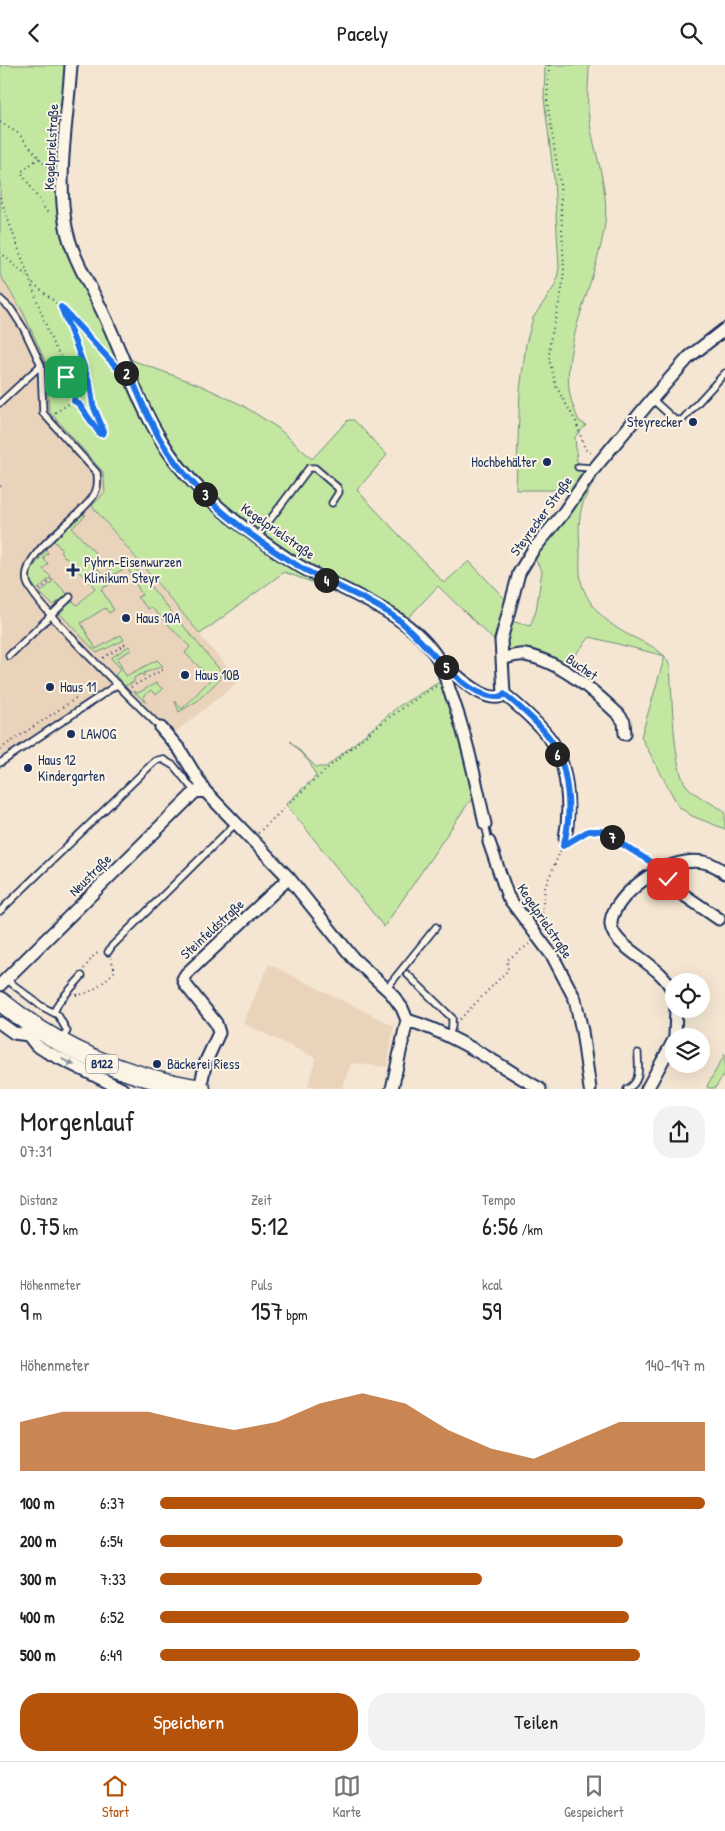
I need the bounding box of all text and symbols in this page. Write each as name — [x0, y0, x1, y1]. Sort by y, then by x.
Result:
text: Pacely — [337, 18, 388, 48]
icon: back — [20, 19, 48, 47]
icon: search — [677, 19, 705, 47]
street label: Kegelprielstraße — [39, 103, 63, 191]
pin — [45, 356, 87, 398]
pin: 2 — [114, 361, 138, 385]
icon: arrive — [52, 363, 80, 391]
text: 2 — [123, 364, 130, 383]
place label: Steyrecker — [627, 412, 684, 432]
marker: Steyrecker — [687, 416, 699, 428]
place label: Hochbehälter — [471, 452, 538, 471]
marker: Hochbehälter — [541, 456, 553, 468]
street label: Steyrecker Straße — [505, 472, 577, 560]
pin: 3 — [192, 481, 218, 507]
text: 3 — [202, 485, 209, 504]
street label: Kegelprielstraße — [237, 498, 319, 564]
place label: Pyhrn-Eisenwurzen Klinikum Steyr — [84, 552, 182, 588]
marker: Pyhrn-Eisenwurzen Klinikum Steyr — [66, 563, 80, 577]
pin: 4 — [314, 567, 338, 593]
text: 4 — [324, 571, 329, 590]
place label: Haus 10A — [136, 608, 181, 627]
marker: Haus 10A — [120, 612, 132, 624]
street label: Buchet — [563, 649, 602, 684]
pin: 5 — [434, 655, 458, 679]
text: 5 — [444, 658, 449, 677]
place label: Haus 10B — [195, 665, 240, 684]
marker: Haus 10B — [179, 669, 191, 681]
place label: Haus 11 — [60, 677, 96, 696]
marker: Haus 11 — [44, 681, 56, 693]
place label: LAWOG — [81, 724, 116, 743]
marker: LAWOG — [65, 728, 77, 740]
pin: 6 — [544, 741, 570, 767]
text: 6 — [555, 745, 560, 764]
place label: Haus 12 Kindergarten — [38, 750, 105, 786]
marker: Haus 12 Kindergarten — [22, 762, 34, 774]
pin: 7 — [600, 825, 624, 849]
text: 7 — [609, 828, 616, 847]
street label: Neustraße — [64, 849, 116, 901]
pin — [647, 858, 689, 900]
icon: check — [654, 865, 682, 893]
street label: Kegelprielstraße — [513, 880, 578, 963]
street label: Steinfeldstraße — [176, 894, 248, 964]
map controls — [665, 973, 710, 1073]
button: locate — [665, 973, 710, 1018]
button: layers — [665, 1028, 710, 1073]
place label: Bäckerei Riess — [167, 1054, 240, 1073]
road number: B122 — [86, 1055, 118, 1074]
one-way arrow — [60, 1058, 75, 1067]
marker: Bäckerei Riess — [151, 1058, 163, 1070]
text: Morgenlauf — [20, 1102, 135, 1140]
button: share — [653, 1106, 705, 1158]
text: 07:31 — [20, 1140, 52, 1162]
text: Distanz — [20, 1190, 58, 1209]
text: Zeit — [251, 1190, 272, 1209]
text: Tempo — [482, 1190, 515, 1209]
text: 0.75 — [20, 1209, 60, 1243]
text: 5:12 — [251, 1209, 288, 1243]
text: 6:56 — [482, 1209, 518, 1243]
text: km — [60, 1220, 78, 1239]
text: /km — [518, 1220, 543, 1239]
text: Höhenmeter — [20, 1275, 81, 1294]
text: Puls — [251, 1275, 272, 1294]
text: kcal — [482, 1275, 502, 1294]
text: 9 — [20, 1294, 29, 1328]
text: 157 — [251, 1294, 283, 1328]
text: 59 — [482, 1294, 502, 1328]
text: m — [29, 1305, 42, 1324]
text: bpm — [283, 1305, 308, 1324]
text: Höhenmeter — [20, 1354, 90, 1376]
text: 140–147 m — [645, 1354, 705, 1376]
text: 100 m — [20, 1492, 55, 1514]
text: 6:37 — [100, 1492, 125, 1514]
text: 200 m — [20, 1530, 56, 1552]
text: 6:54 — [100, 1530, 123, 1552]
text: 300 m — [20, 1568, 56, 1590]
text: 7:33 — [100, 1568, 126, 1590]
text: 400 m — [20, 1606, 55, 1628]
text: 6:52 — [100, 1606, 124, 1628]
text: 500 m — [20, 1644, 56, 1666]
text: 6:49 — [100, 1644, 122, 1666]
button: Speichern — [20, 1693, 358, 1751]
button: Teilen — [368, 1693, 705, 1751]
tab: Start — [101, 1772, 129, 1821]
tab: Karte — [332, 1772, 361, 1821]
tab: Gespeichert — [564, 1772, 624, 1821]

